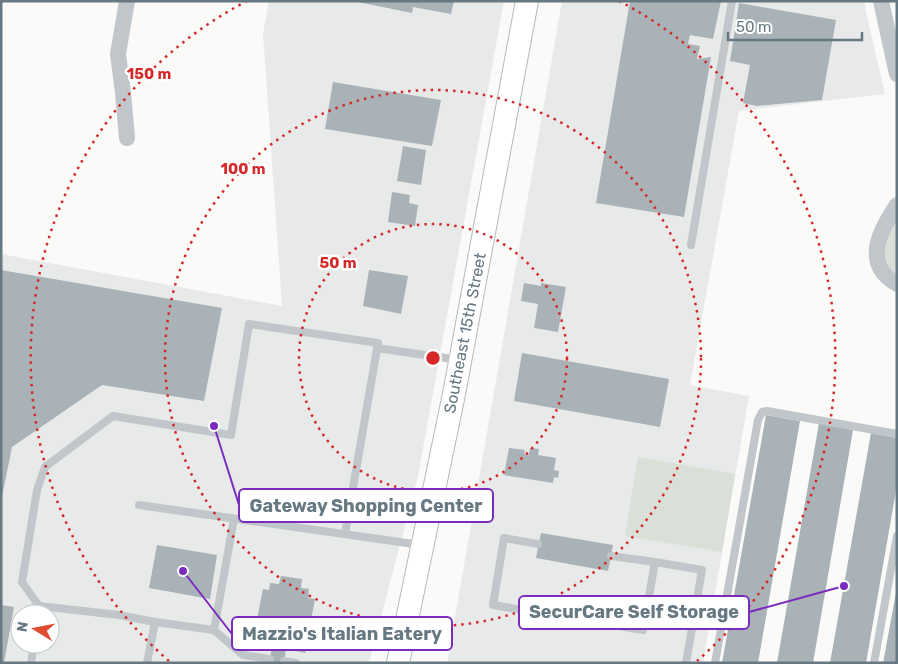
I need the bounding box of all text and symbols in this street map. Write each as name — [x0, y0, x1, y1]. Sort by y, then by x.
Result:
scale bar — [728, 10, 862, 42]
text: 50 m — [736, 18, 771, 36]
text: 150 m — [127, 65, 171, 83]
text: 100 m — [221, 160, 265, 178]
street label: Southeast 15th Street — [440, 251, 490, 415]
text: 50 m — [320, 254, 356, 272]
centre of rings — [424, 349, 442, 367]
callout: Gateway Shopping Center — [239, 489, 493, 522]
text: Gateway Shopping Center — [250, 495, 482, 517]
callout: SecurCare Self Storage — [519, 596, 749, 629]
text: SecurCare Self Storage — [529, 601, 739, 623]
north arrow — [10, 604, 60, 654]
callout: Mazzio's Italian Eatery — [232, 617, 452, 650]
text: N — [13, 620, 32, 633]
text: Mazzio's Italian Eatery — [242, 623, 442, 645]

